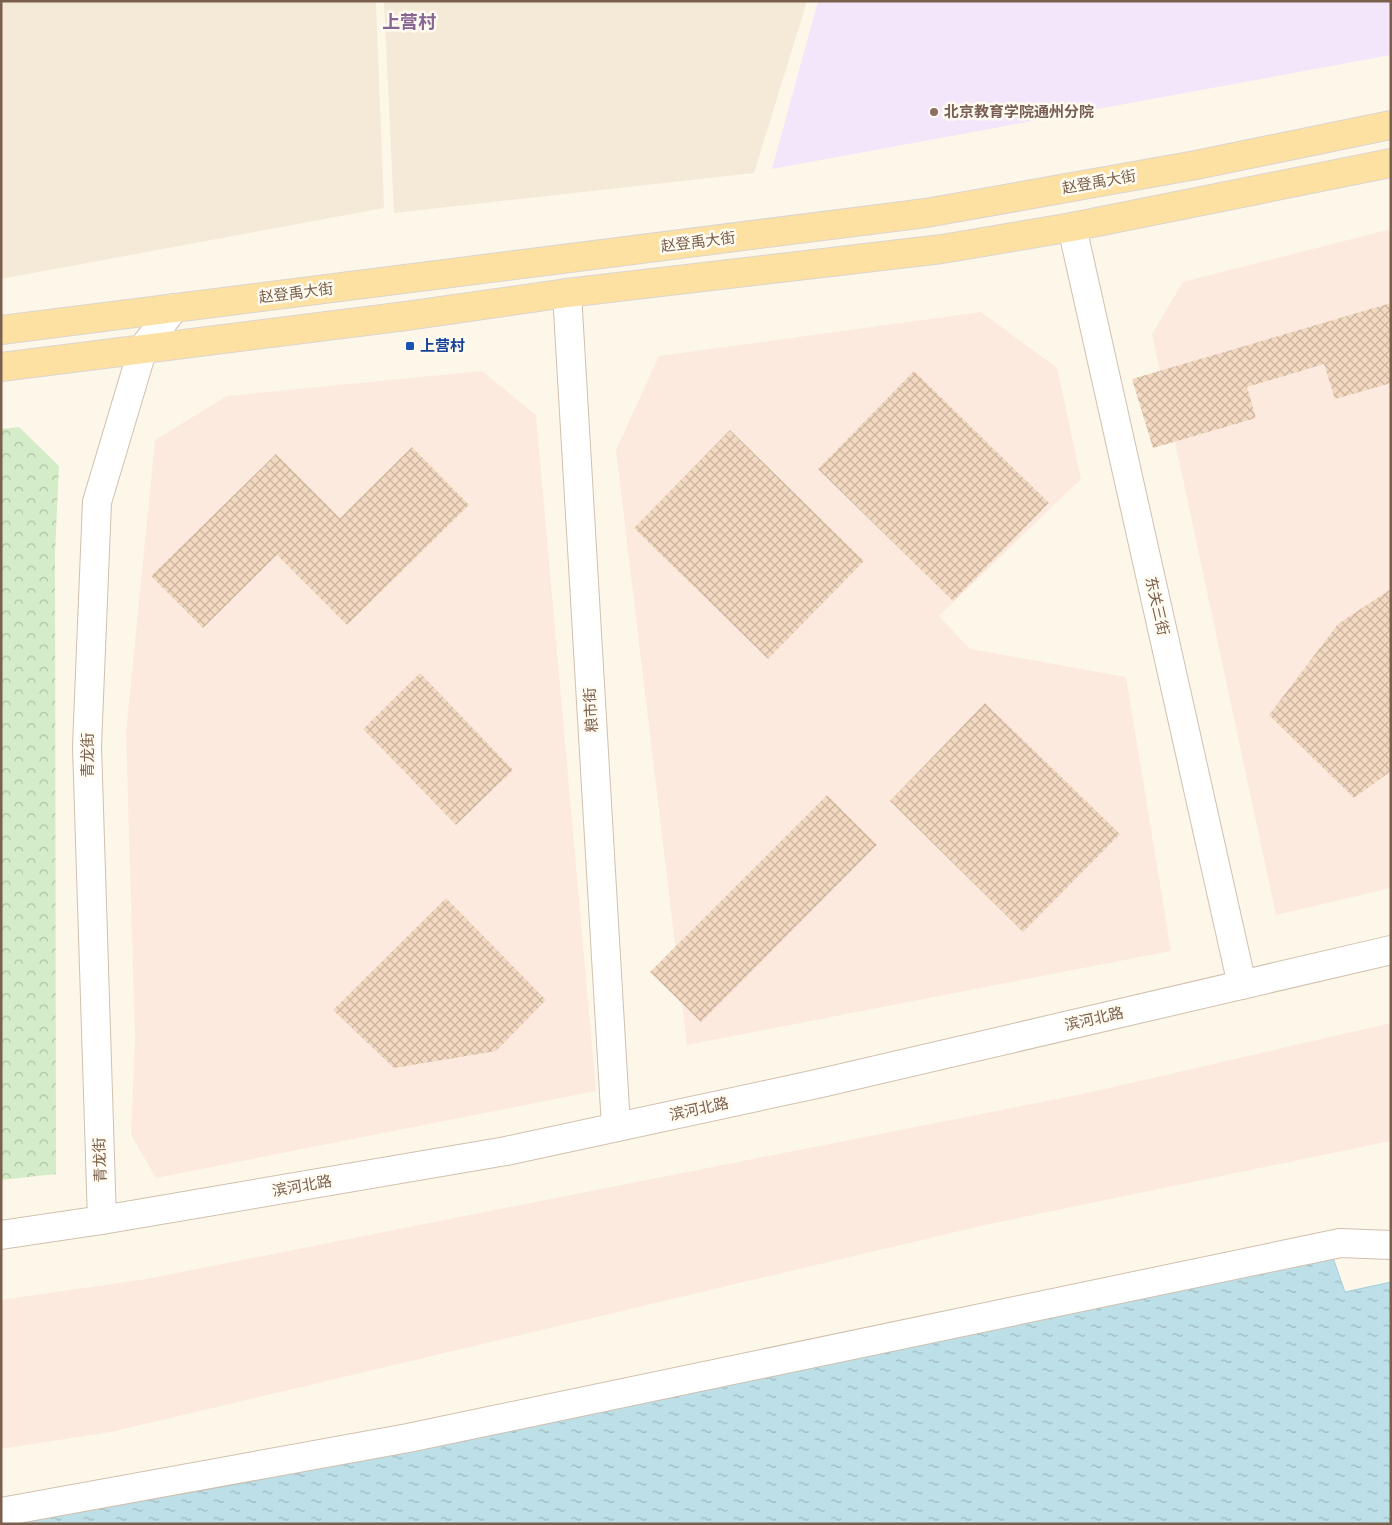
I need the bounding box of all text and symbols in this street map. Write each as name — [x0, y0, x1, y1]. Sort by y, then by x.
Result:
district label: 上营村 — [382, 11, 436, 33]
place label: 北京教育学院通州分院 — [944, 103, 1094, 121]
marker: 北京教育学院通州分院 — [928, 106, 940, 118]
street label: 赵登禹大街 — [1060, 167, 1138, 197]
street label: 赵登禹大街 — [660, 228, 736, 256]
street label: 赵登禹大街 — [258, 279, 334, 307]
place label: 上营村 — [420, 337, 465, 355]
marker: 上营村 — [404, 340, 416, 352]
street label: 东关三街 — [1141, 575, 1173, 637]
street label: 粮市街 — [581, 687, 601, 733]
street label: 青龙街 — [79, 732, 97, 778]
street label: 滨河北路 — [1063, 1003, 1125, 1035]
street label: 滨河北路 — [668, 1094, 730, 1124]
street label: 青龙街 — [90, 1137, 110, 1183]
street label: 滨河北路 — [271, 1172, 333, 1200]

